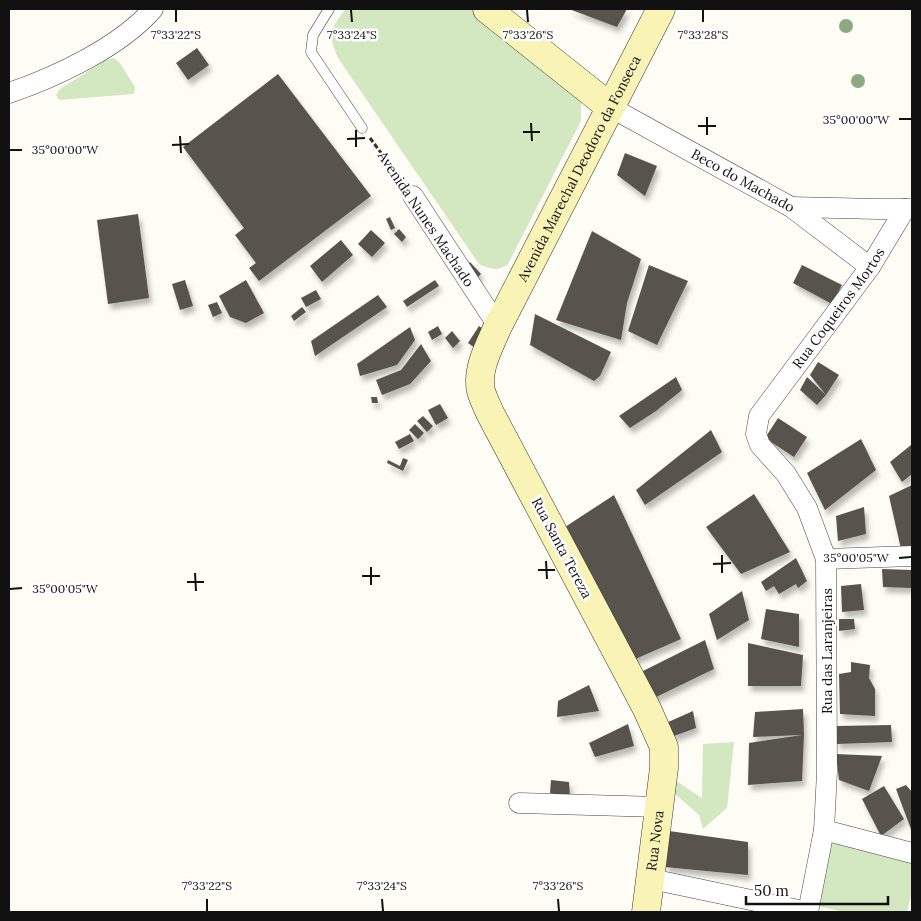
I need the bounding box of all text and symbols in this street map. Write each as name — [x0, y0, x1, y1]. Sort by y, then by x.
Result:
text: 7°33'22"S — [151, 27, 201, 42]
text: 7°33'24"S — [327, 27, 377, 42]
text: 7°33'26"S — [503, 27, 553, 42]
text: 7°33'28"S — [678, 27, 728, 42]
street label: Avenida Marechal Deodoro da Fonseca — [513, 52, 645, 285]
text: 35°00'00"W — [823, 112, 890, 127]
text: 35°00'00"W — [32, 142, 99, 157]
street label: Beco do Machado — [688, 145, 798, 216]
street label: Avenida Nunes Machado — [373, 147, 478, 290]
street label: Rua Coqueiros Mortos — [788, 244, 889, 372]
street label: Rua Santa Tereza — [528, 494, 596, 602]
text: 35°00'05"W — [823, 550, 890, 565]
text: 35°00'05"W — [32, 581, 99, 596]
street label: Rua das Laranjeiras — [818, 588, 836, 714]
street label: Rua Nova — [642, 809, 668, 872]
scale bar — [746, 874, 888, 906]
text: 7°33'22"S — [182, 878, 232, 893]
text: 7°33'24"S — [357, 878, 407, 893]
text: 7°33'26"S — [533, 878, 583, 893]
text: 50 m — [754, 881, 789, 900]

